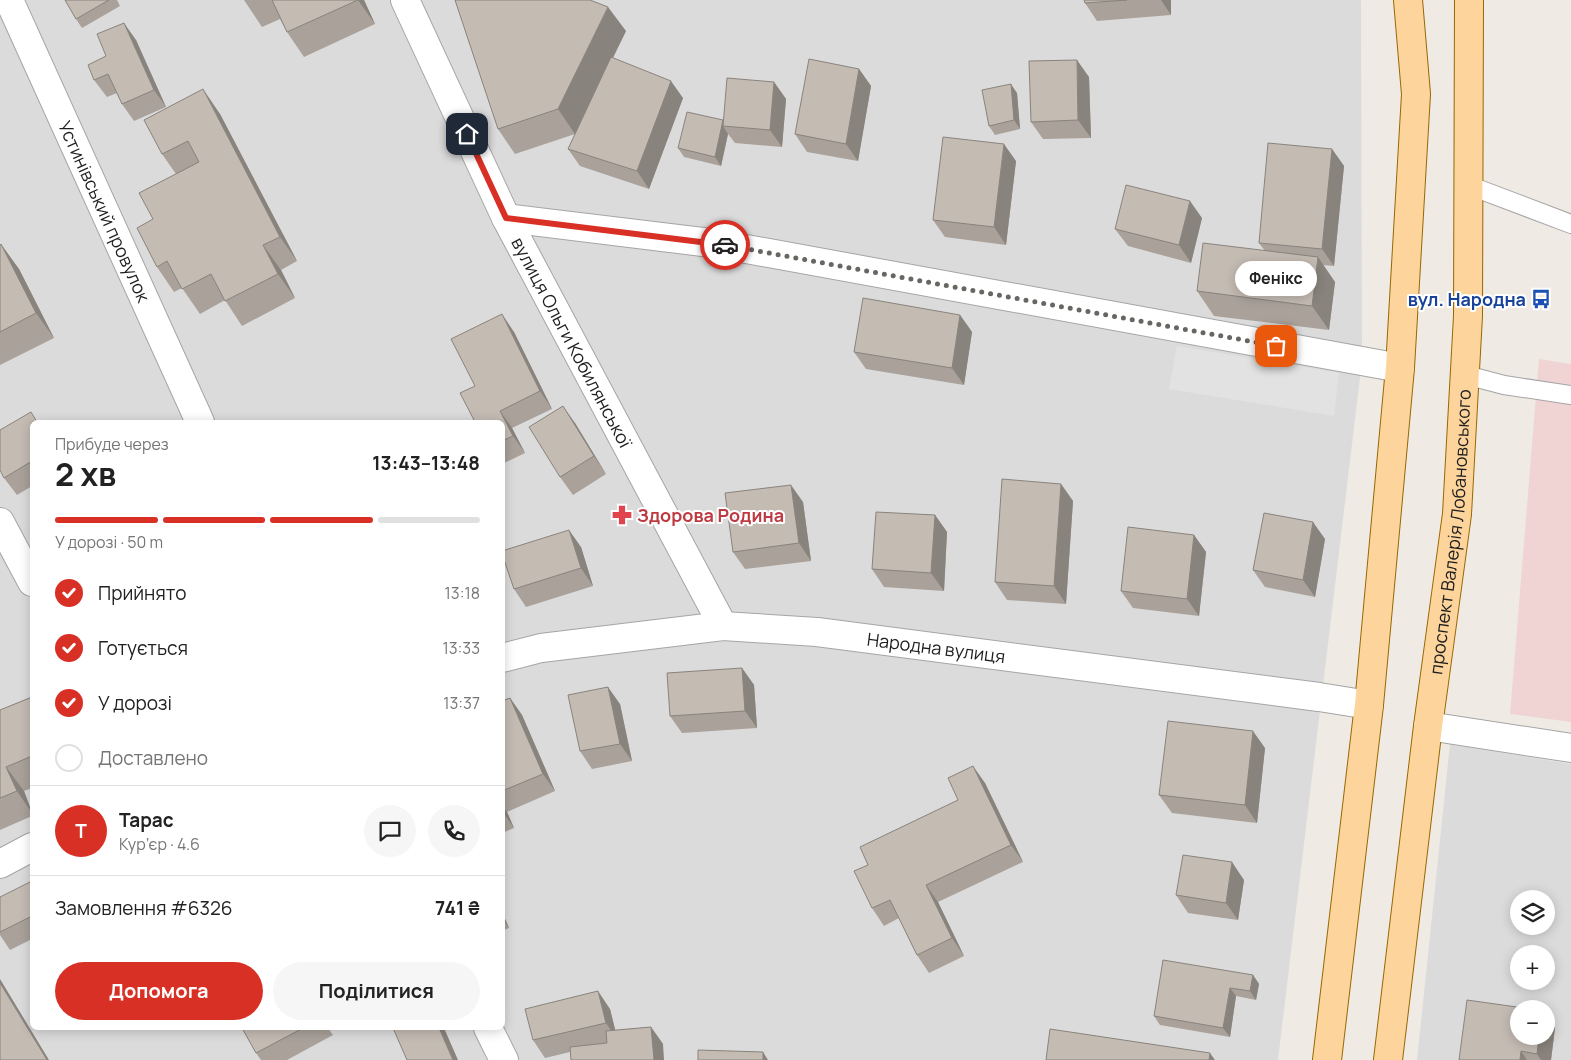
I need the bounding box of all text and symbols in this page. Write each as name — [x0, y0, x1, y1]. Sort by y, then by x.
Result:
pin — [446, 113, 488, 155]
street label: Устинівський провулок — [53, 117, 157, 307]
icon: home — [453, 120, 481, 148]
courier — [700, 220, 750, 270]
icon: car — [711, 231, 739, 259]
street label: вулиця Ольги Кобилянської — [506, 233, 638, 452]
callout: Фенікс — [1235, 261, 1317, 296]
text: Фенікс — [1249, 267, 1303, 289]
place label: вул. Народна — [1408, 287, 1526, 311]
bus stop icon: вул. Народна — [1530, 288, 1552, 310]
pin — [1255, 325, 1297, 367]
icon: bag — [1262, 332, 1290, 360]
street label: проспект Валерія Лобановського — [1423, 388, 1476, 676]
text: Прибуде через — [55, 433, 169, 455]
text: 13:43–13:48 — [372, 450, 480, 476]
text: 2 хв — [55, 452, 116, 496]
place label: Здорова Родина — [637, 503, 784, 527]
pharmacy icon: Здорова Родина — [611, 504, 633, 526]
text: У дорозі · 50 m — [55, 531, 163, 553]
icon: check — [55, 579, 83, 607]
text: Прийнято — [98, 580, 186, 606]
text: 13:18 — [445, 582, 480, 604]
street label: Народна вулиця — [866, 627, 1007, 668]
icon: check — [55, 634, 83, 662]
text: Готується — [98, 635, 188, 661]
text: 13:33 — [442, 637, 480, 659]
icon: check — [55, 689, 83, 717]
text: У дорозі — [98, 690, 172, 716]
text: 13:37 — [443, 692, 480, 714]
text: Доставлено — [98, 745, 208, 771]
button: chat — [364, 805, 416, 857]
button: phone — [428, 805, 480, 857]
text: Тарас — [119, 807, 174, 833]
text: Т — [75, 818, 87, 844]
text: Кур’єр · 4.6 — [119, 833, 200, 855]
map controls — [1510, 890, 1555, 1045]
button: layers — [1510, 890, 1555, 935]
text: Замовлення #6326 — [55, 895, 233, 921]
text: 741 ₴ — [435, 895, 480, 921]
button: + — [1510, 945, 1555, 990]
button: Допомога — [55, 962, 263, 1020]
button: Поділитися — [273, 962, 480, 1020]
button: − — [1510, 1000, 1555, 1045]

